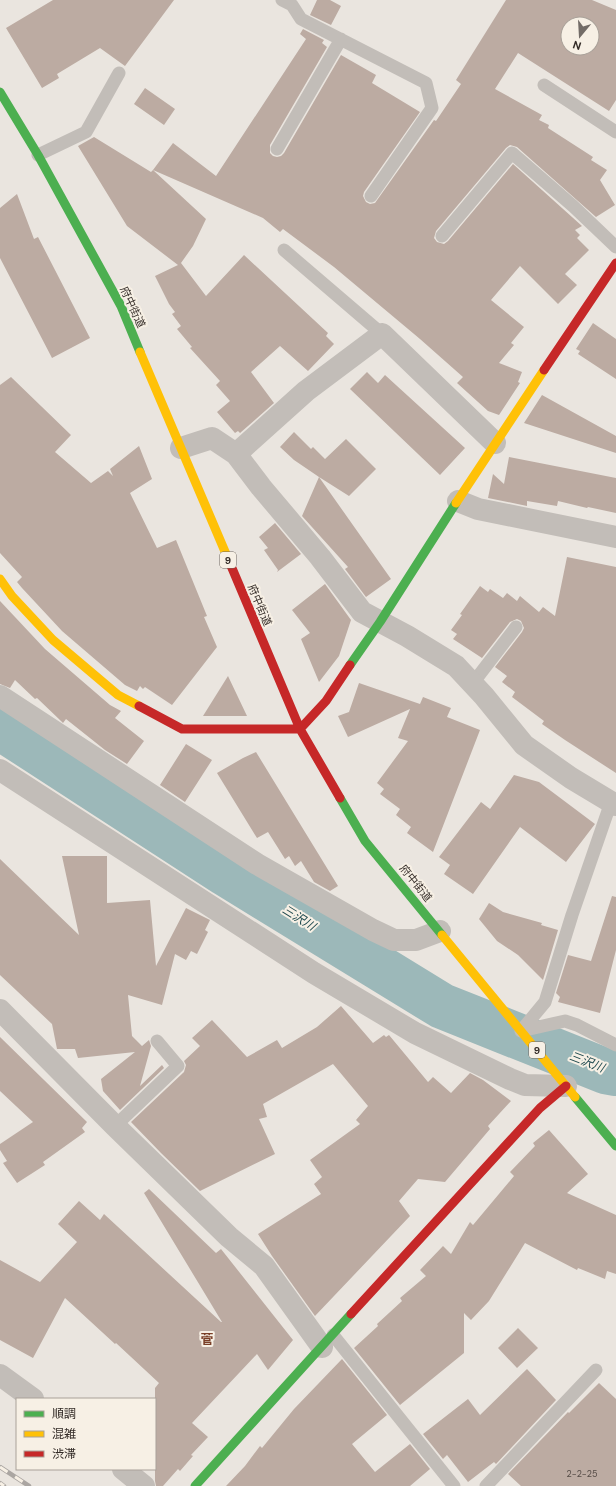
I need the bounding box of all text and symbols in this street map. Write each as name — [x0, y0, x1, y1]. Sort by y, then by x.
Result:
north arrow — [560, 16, 600, 56]
text: N — [571, 38, 583, 53]
street label: 府中街道 — [117, 284, 149, 330]
road number: 9 — [220, 552, 236, 568]
street label: 府中街道 — [245, 582, 275, 628]
street label: 府中街道 — [397, 861, 435, 905]
water label: 三沢川 — [279, 902, 320, 935]
road number: 9 — [529, 1042, 545, 1058]
water label: 三沢川 — [567, 1048, 609, 1077]
district label: 菅 — [200, 1331, 214, 1348]
legend — [16, 1398, 156, 1470]
text: 順調 — [52, 1406, 76, 1422]
text: 混雑 — [52, 1426, 76, 1442]
text: 渋滞 — [52, 1446, 76, 1462]
house number: 2-2-25 — [567, 1468, 597, 1480]

